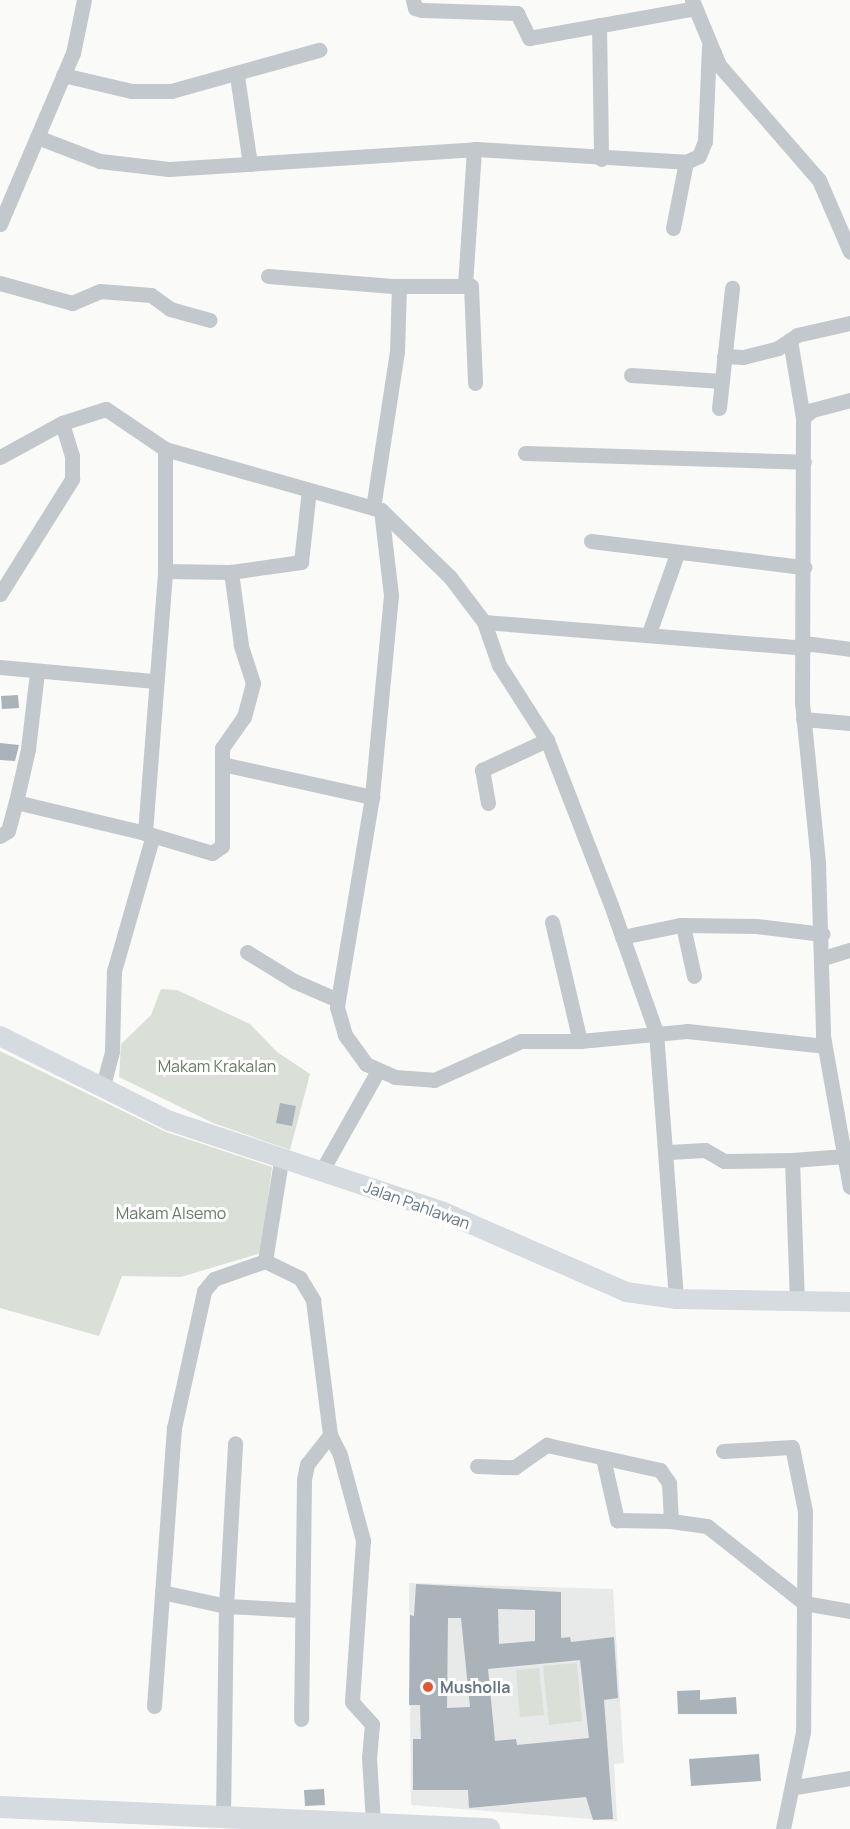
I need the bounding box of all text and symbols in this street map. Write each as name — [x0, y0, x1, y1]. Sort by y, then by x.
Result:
park label: Makam Krakalan — [158, 1056, 276, 1076]
street label: Jalan Pahlawan — [361, 1177, 473, 1233]
park label: Makam Alsemo — [116, 1203, 226, 1223]
place label: Musholla — [440, 1677, 510, 1697]
marker: Musholla — [421, 1680, 435, 1694]

